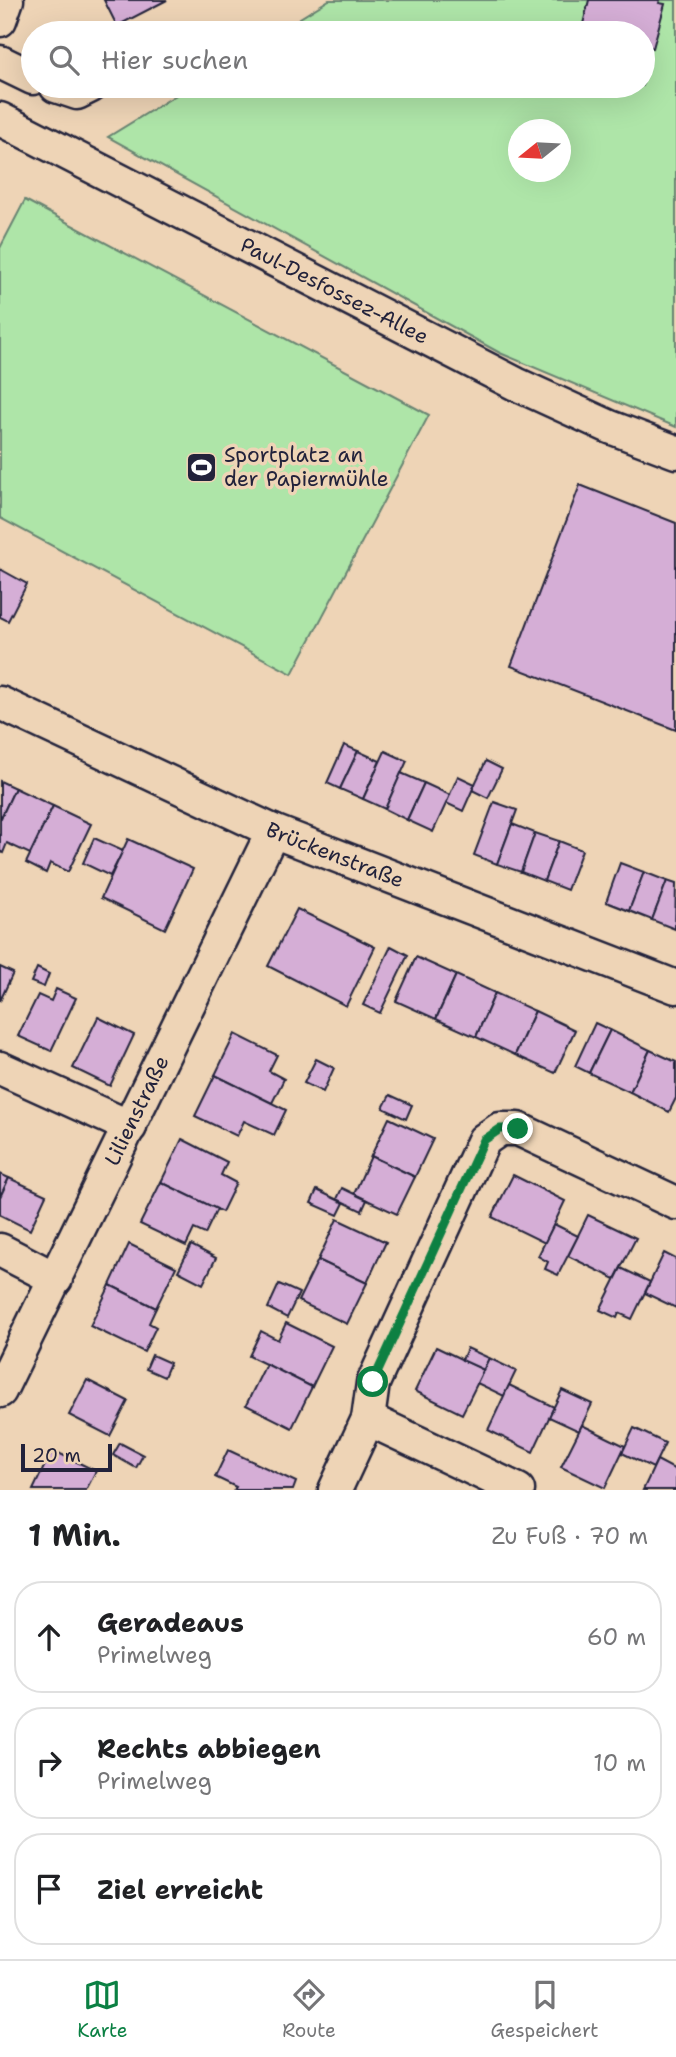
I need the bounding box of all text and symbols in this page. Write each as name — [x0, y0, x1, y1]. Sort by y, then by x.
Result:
search box — [21, 21, 655, 98]
icon: search — [45, 41, 83, 79]
text: Hier suchen — [101, 42, 248, 77]
north arrow — [508, 119, 571, 182]
street label: Paul-Desfossez-Allee — [235, 231, 433, 351]
place label: Sportplatz an der Papiermühle — [224, 441, 389, 493]
sports icon: Sportplatz an der Papiermühle — [184, 450, 218, 484]
street label: Brückenstraße — [261, 816, 408, 894]
street label: Lilienstraße — [98, 1051, 175, 1170]
route end — [502, 1113, 533, 1144]
route start — [357, 1366, 388, 1397]
scale bar — [21, 1441, 112, 1473]
text: 20 m — [32, 1443, 81, 1468]
text: 1 Min. — [28, 1515, 121, 1556]
text: Zu Fuß · 70 m — [491, 1521, 648, 1551]
text: Geradeaus — [97, 1605, 244, 1640]
icon: ahead — [30, 1618, 68, 1656]
text: 60 m — [587, 1622, 646, 1652]
text: Primelweg — [97, 1640, 212, 1670]
text: Rechts abbiegen — [97, 1731, 321, 1766]
icon: right — [30, 1744, 68, 1782]
text: 10 m — [593, 1748, 646, 1778]
text: Primelweg — [97, 1766, 212, 1796]
icon: arrive — [30, 1870, 68, 1908]
text: Ziel erreicht — [97, 1872, 263, 1907]
tab: Karte — [77, 1976, 128, 2043]
tab: Route — [282, 1976, 336, 2043]
tab: Gespeichert — [491, 1976, 599, 2043]

